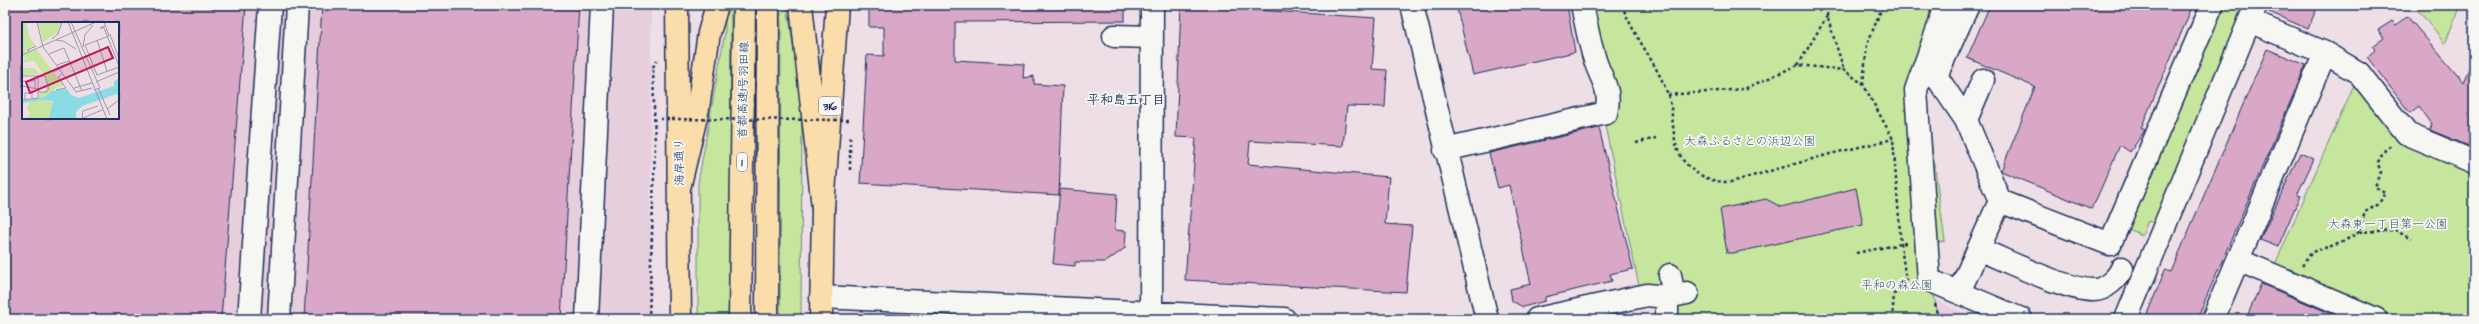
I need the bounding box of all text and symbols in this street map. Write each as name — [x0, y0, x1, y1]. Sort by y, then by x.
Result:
inset map — [22, 22, 119, 119]
street label: 首都高速1号羽田線 — [734, 41, 753, 139]
district label: 平和島五丁目 — [1087, 91, 1165, 109]
road number: 316 — [819, 97, 841, 115]
park label: 大森ふるさとの浜辺公園 — [1684, 133, 1816, 150]
street label: 海岸通り — [671, 138, 688, 186]
road number: 1 — [737, 153, 747, 171]
park label: 大森東一丁目第一公園 — [2328, 216, 2448, 233]
park label: 平和の森公園 — [1861, 277, 1933, 294]

